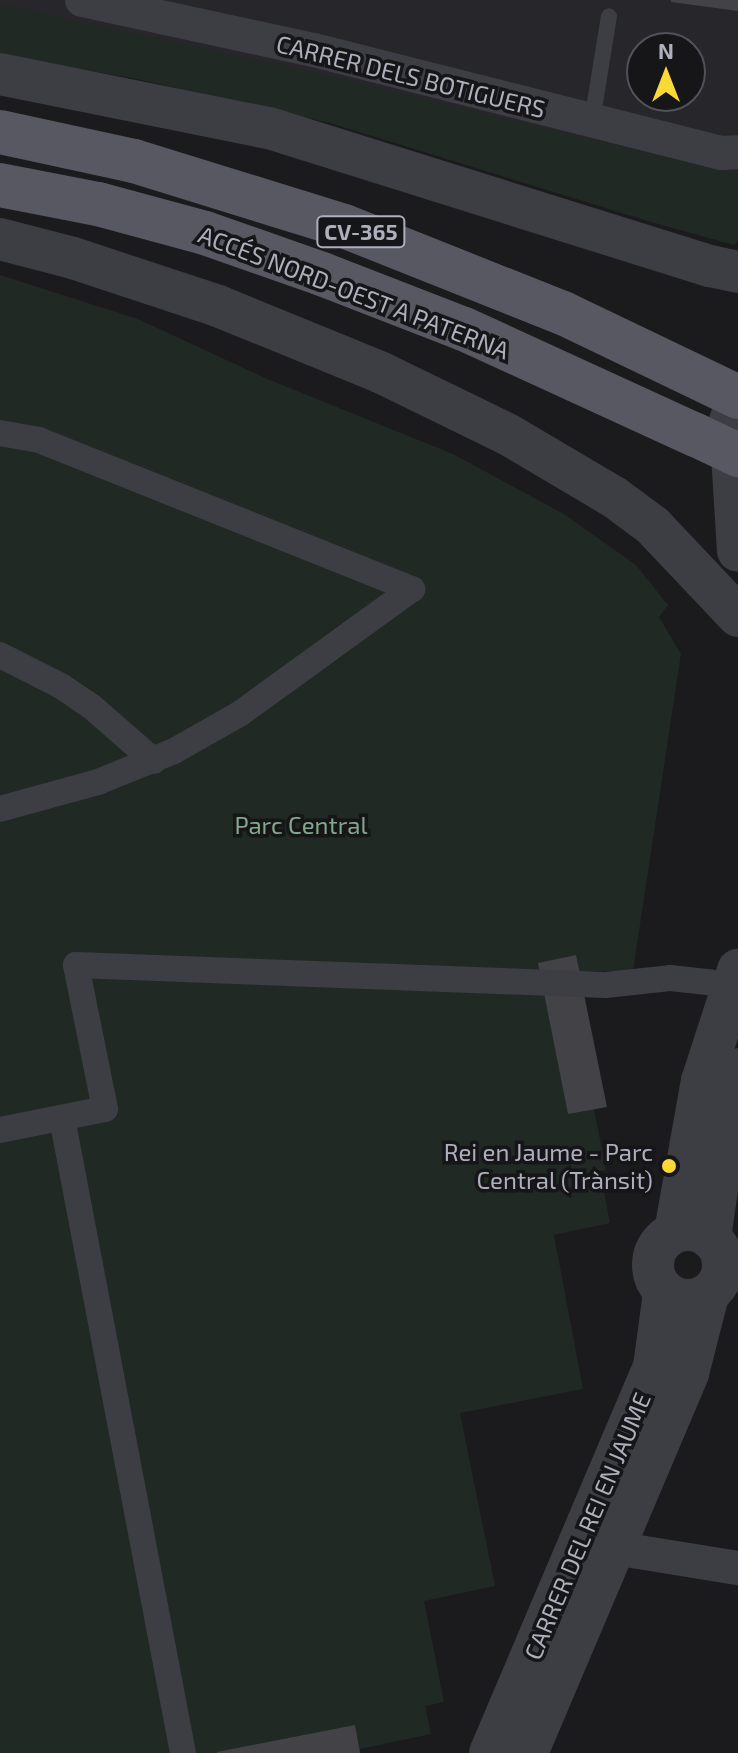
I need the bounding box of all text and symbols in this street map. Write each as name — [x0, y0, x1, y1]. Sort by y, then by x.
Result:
street label: CARRER DELS BOTIGUERS — [274, 29, 548, 123]
north arrow — [626, 32, 706, 112]
text: N — [658, 37, 674, 63]
road number: CV-365 — [315, 214, 407, 250]
street label: ACCÉS NORD-OEST A PATERNA — [194, 219, 514, 365]
park label: Parc Central — [234, 811, 368, 839]
place label: Rei en Jaume - Parc Central (Trànsit) — [443, 1138, 653, 1194]
marker: Rei en Jaume - Parc Central (Trànsit) — [660, 1157, 678, 1175]
street label: CARRER DEL REI EN JAUME — [517, 1388, 657, 1664]

